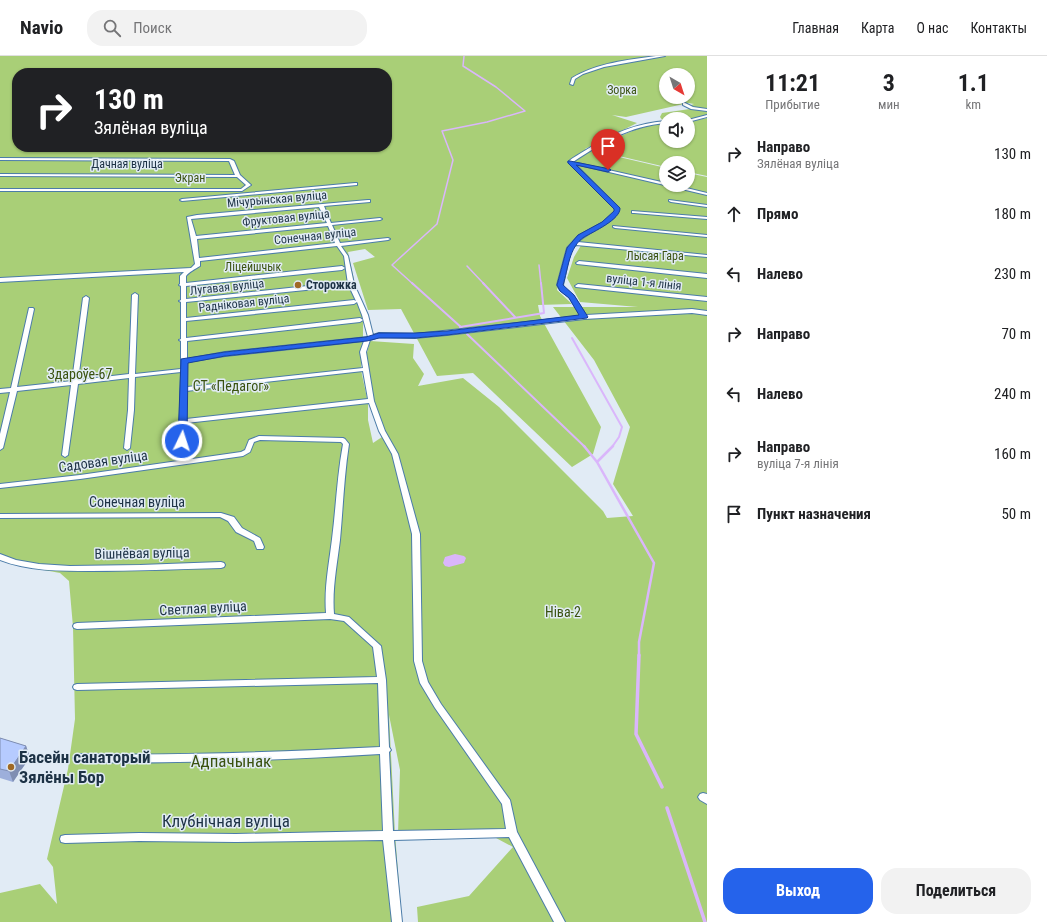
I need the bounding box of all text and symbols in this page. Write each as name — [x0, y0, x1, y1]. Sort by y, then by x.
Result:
search box — [87, 10, 367, 46]
text: Navio — [20, 16, 63, 39]
icon: search — [101, 17, 123, 39]
text: Поиск — [133, 19, 172, 37]
text: Главная — [792, 20, 839, 36]
text: Карта — [861, 20, 894, 36]
text: О нас — [916, 20, 948, 36]
text: Контакты — [970, 20, 1027, 36]
north arrow — [659, 68, 695, 104]
map controls — [659, 68, 695, 192]
text: 11:21 — [765, 69, 820, 97]
text: 3 — [883, 69, 895, 97]
text: 1.1 — [958, 69, 989, 97]
text: 130 m — [94, 83, 164, 116]
park label: Зорка — [607, 83, 637, 97]
icon: right — [28, 84, 80, 136]
text: Прибытие — [765, 97, 820, 112]
text: мин — [878, 97, 900, 112]
text: km — [966, 97, 981, 112]
button: sound — [659, 112, 695, 148]
text: Зялёная вуліца — [94, 117, 208, 138]
pin — [591, 129, 625, 170]
icon: arrive — [597, 135, 619, 157]
text: Направо — [757, 138, 810, 156]
icon: right — [723, 143, 745, 165]
text: 130 m — [994, 145, 1031, 163]
button: layers — [659, 156, 695, 192]
text: Зялёная вуліца — [757, 156, 839, 171]
street label: Дачная вуліца — [91, 157, 163, 171]
park label: Экран — [175, 171, 205, 185]
street label: Мічурынская вуліца — [227, 188, 328, 210]
icon: ahead — [723, 203, 745, 225]
text: Прямо — [757, 205, 798, 223]
text: 180 m — [994, 205, 1031, 223]
street label: Фруктовая вуліца — [242, 206, 331, 230]
street label: Сонечная вуліца — [273, 225, 357, 247]
park label: Лысая Гара — [626, 249, 684, 263]
park label: Ліцейшчык — [225, 260, 281, 274]
icon: left — [723, 263, 745, 285]
text: Налево — [757, 265, 803, 283]
text: 230 m — [994, 265, 1031, 283]
street label: вуліца 1-я лінія — [606, 271, 682, 293]
street label: Лугавая вуліца — [189, 276, 265, 298]
place label: Сторожка — [306, 278, 357, 292]
marker: Сторожка — [293, 280, 303, 290]
street label: Радніковая вуліца — [198, 291, 290, 315]
icon: right — [723, 323, 745, 345]
text: Направо — [757, 325, 810, 343]
text: 70 m — [1001, 325, 1031, 343]
park label: Здароўе-67 — [48, 366, 113, 382]
park label: СТ «Педагог» — [193, 378, 269, 394]
icon: left — [723, 383, 745, 405]
text: Налево — [757, 385, 803, 403]
text: 240 m — [994, 385, 1031, 403]
position arrow — [161, 420, 203, 462]
text: Направо — [757, 438, 810, 456]
icon: right — [723, 443, 745, 465]
text: 160 m — [994, 445, 1031, 463]
street label: Садовая вуліца — [57, 447, 149, 475]
text: вуліца 7-я лінія — [757, 456, 839, 471]
street label: Сонечная вуліца — [89, 494, 185, 510]
icon: arrive — [723, 503, 745, 525]
text: Пункт назначения — [757, 505, 871, 523]
text: 50 m — [1001, 505, 1031, 523]
street label: Вішнёвая вуліца — [94, 544, 190, 562]
street label: Светлая вуліца — [159, 598, 247, 618]
park label: Ніва-2 — [545, 604, 581, 620]
place label: Басейн санаторый Зялёны Бор — [19, 747, 151, 787]
park label: Адпачынак — [191, 751, 271, 771]
marker: Басейн санаторый Зялёны Бор — [6, 762, 16, 772]
street label: Клубнічная вуліца — [162, 811, 290, 831]
button: Выход — [723, 868, 873, 914]
button: Поделиться — [881, 868, 1031, 914]

